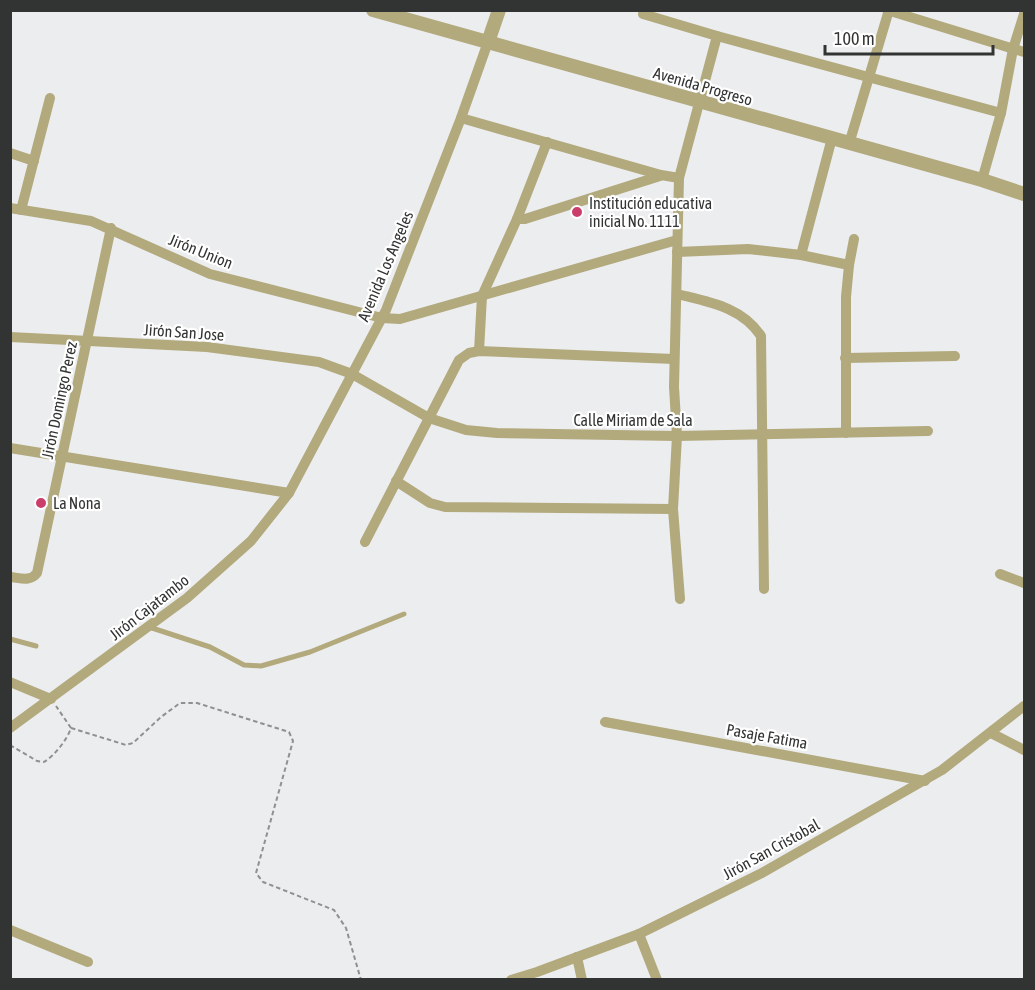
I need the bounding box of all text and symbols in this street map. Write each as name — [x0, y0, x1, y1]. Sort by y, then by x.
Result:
scale bar — [825, 18, 993, 56]
text: 100 m — [834, 28, 875, 49]
street label: Avenida Progreso — [651, 63, 755, 110]
place label: Institución educativa inicial No. 1111 — [589, 194, 712, 230]
marker: Institución educativa inicial No. 1111 — [570, 205, 584, 219]
street label: Avenida Los Angeles — [354, 208, 417, 324]
street label: Jirón Union — [166, 230, 236, 272]
street label: Jirón San Jose — [143, 320, 225, 344]
street label: Jirón Domingo Perez — [38, 340, 81, 460]
street label: Calle Miriam de Sala — [573, 411, 693, 429]
place label: La Nona — [53, 494, 101, 512]
marker: La Nona — [34, 496, 48, 510]
street label: Jirón Cajatambo — [106, 571, 193, 644]
street label: Pasaje Fatima — [725, 720, 809, 753]
street label: Jirón San Cristobal — [720, 815, 823, 883]

